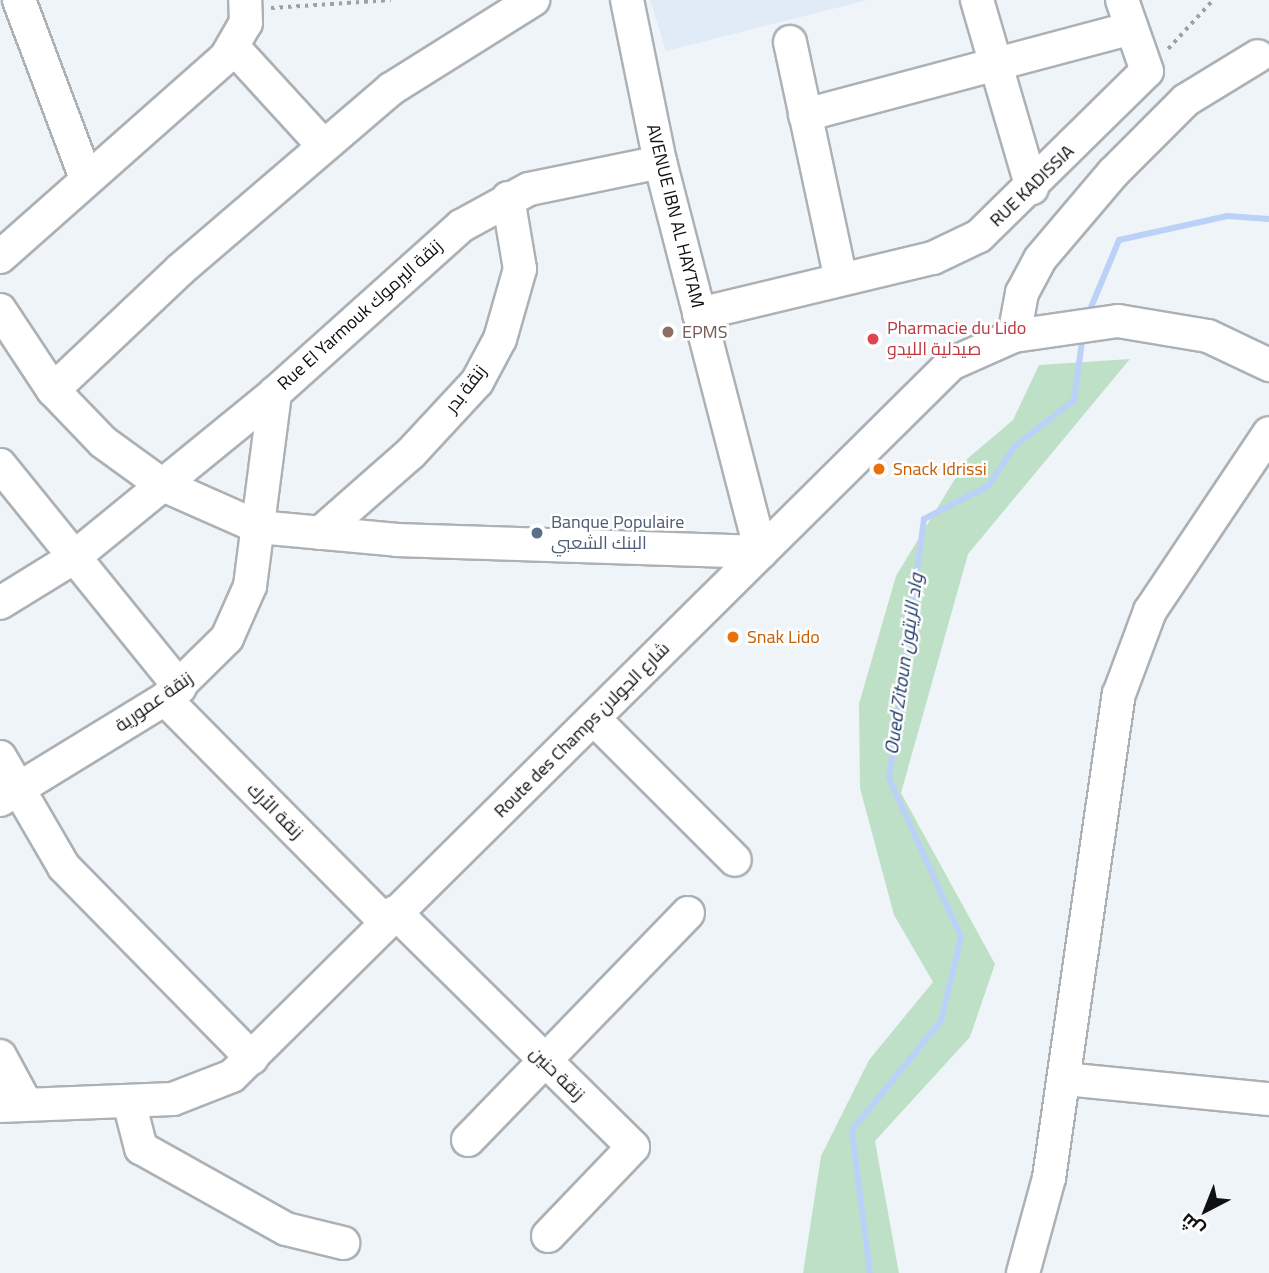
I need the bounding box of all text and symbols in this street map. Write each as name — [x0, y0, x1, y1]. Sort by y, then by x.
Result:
street label: AVENUE IBN AL HAYTAM — [642, 122, 708, 310]
street label: RUE KADISSIA — [986, 141, 1078, 231]
street label: Rue El Yarmouk زنقة اليرموك — [273, 235, 447, 395]
place label: Pharmacie du Lido صيدلية الليدو — [887, 318, 1026, 360]
place label: EPMS — [682, 321, 728, 343]
marker: EPMS — [660, 324, 676, 340]
marker: Pharmacie du Lido صيدلية الليدو — [865, 331, 881, 347]
street label: زنقة بدر — [441, 361, 491, 417]
place label: Snack Idrissi — [893, 458, 987, 480]
marker: Snack Idrissi — [871, 461, 887, 477]
place label: Banque Populaire البنك الشعبي — [551, 512, 684, 554]
marker: Banque Populaire البنك الشعبي — [529, 525, 545, 541]
water label: Oued Zitoun واد الزيتون — [880, 572, 928, 756]
place label: Snak Lido — [747, 626, 820, 648]
marker: Snak Lido — [725, 629, 741, 645]
street label: Route des Champs شارع الجولان — [490, 638, 674, 822]
street label: زنقة عمورية — [111, 667, 197, 737]
street label: زنقة الأرك — [242, 778, 308, 844]
street label: زنقة حنين — [525, 1042, 589, 1106]
north arrow — [1171, 1175, 1241, 1245]
text: ش — [1171, 1204, 1213, 1247]

